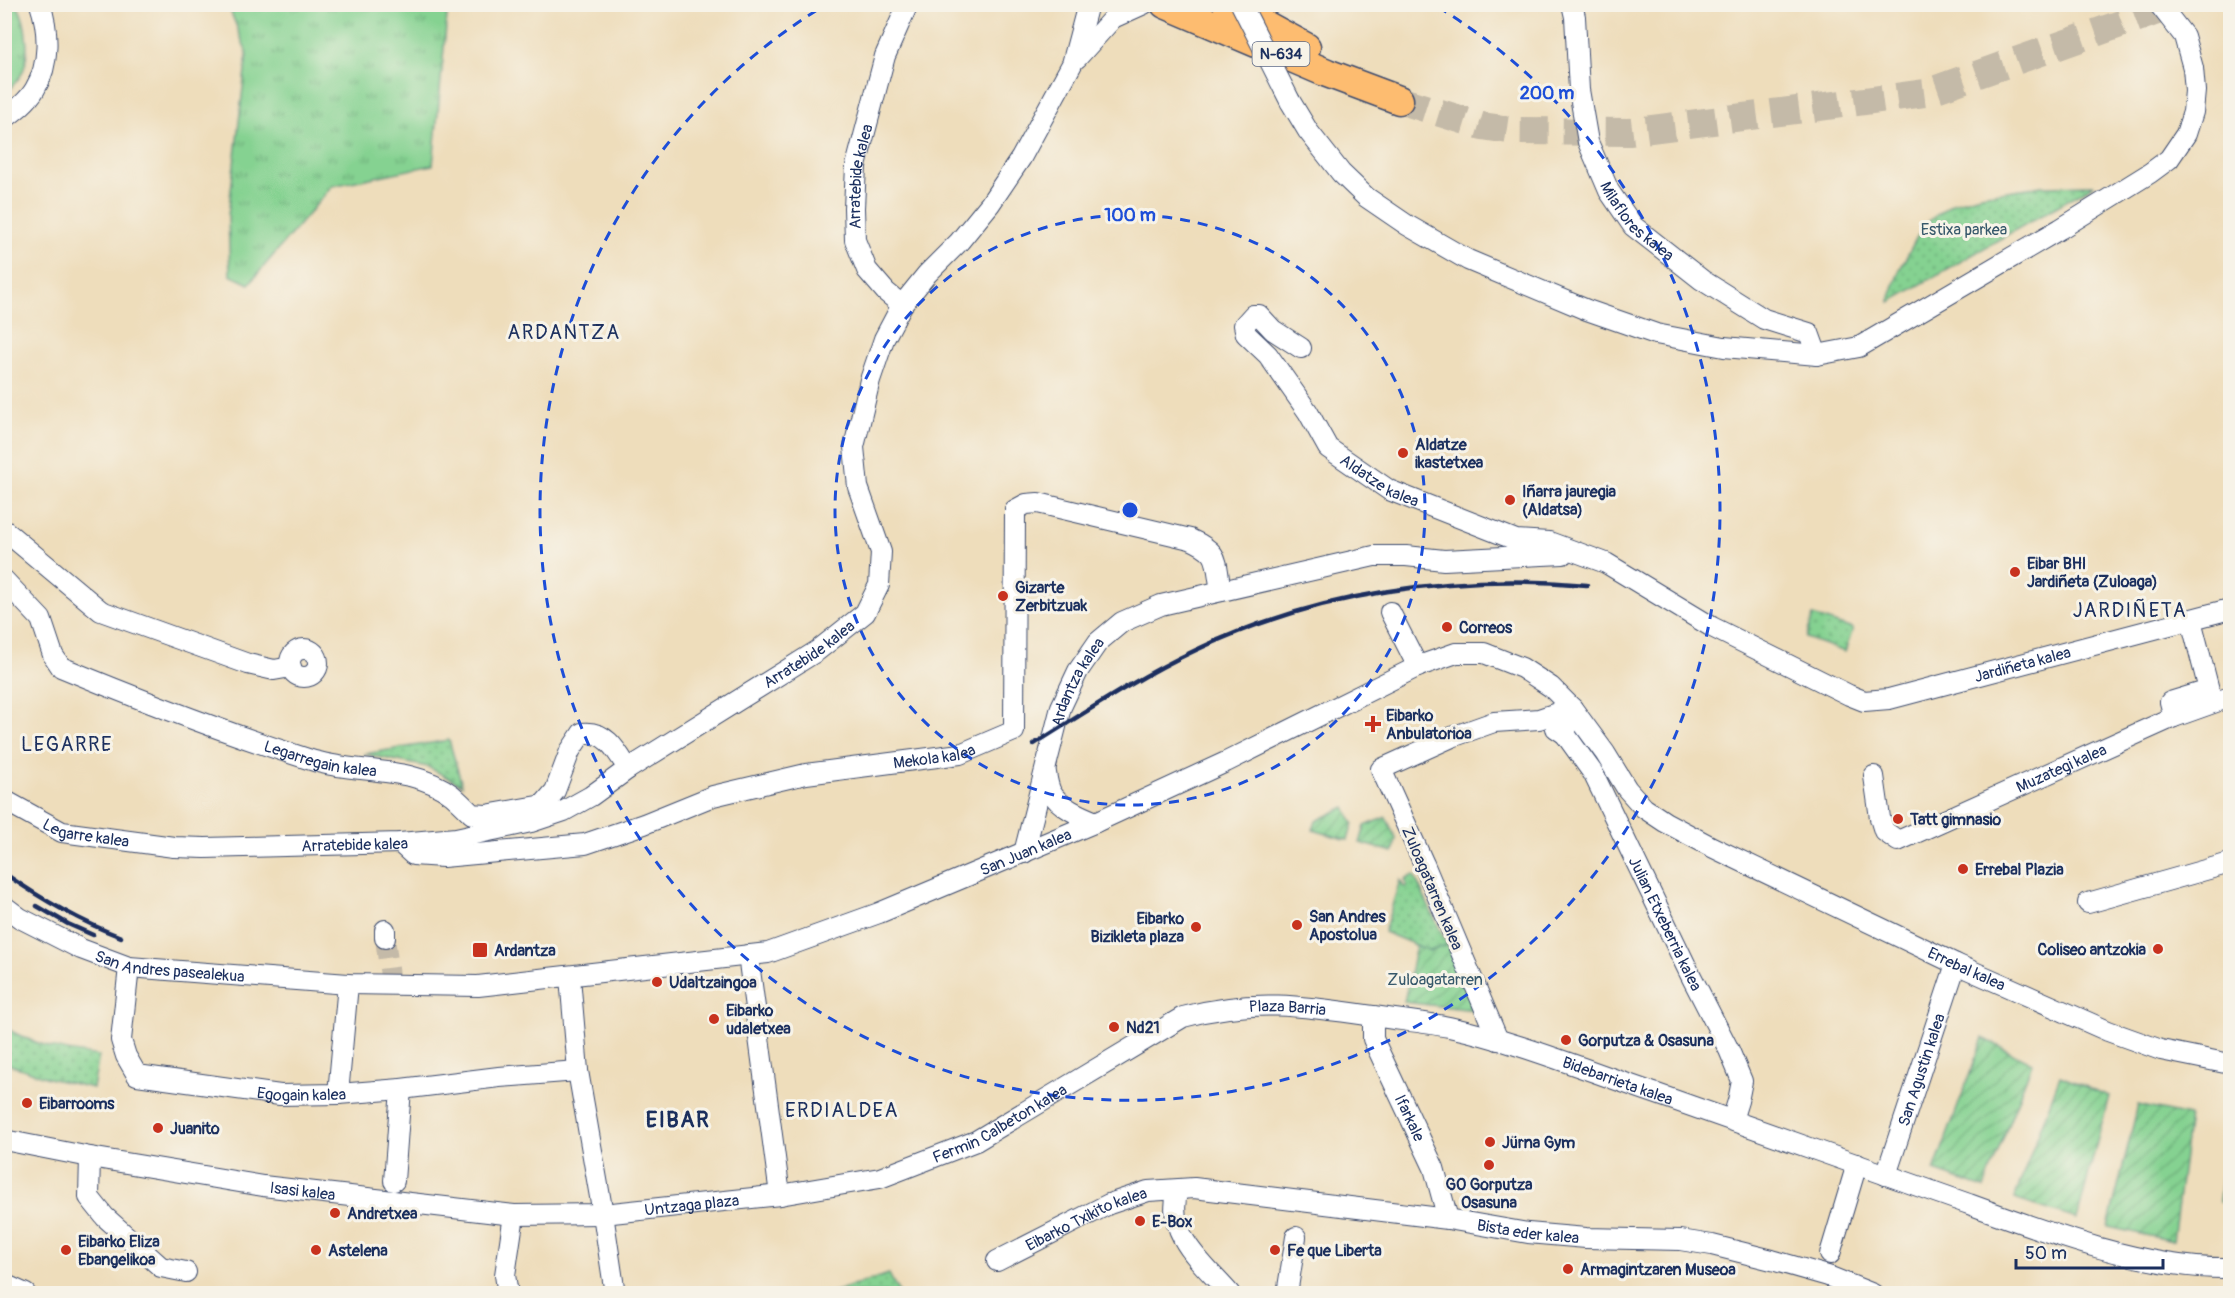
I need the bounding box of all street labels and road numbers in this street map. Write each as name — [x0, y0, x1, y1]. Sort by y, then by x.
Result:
road number: N-634 — [1252, 42, 1310, 66]
street label: Arratebide kalea — [845, 122, 878, 230]
street label: Milaflores kalea — [1595, 179, 1678, 265]
street label: Aldatze kalea — [1336, 450, 1422, 512]
street label: Arratebide kalea — [760, 616, 859, 693]
street label: Ardantza kalea — [1047, 634, 1109, 729]
street label: Jardiñeta kalea — [1972, 642, 2073, 687]
street label: Legarregain kalea — [261, 736, 378, 782]
street label: Mekola kalea — [892, 740, 978, 774]
street label: Muzategi kalea — [2013, 740, 2110, 798]
street label: Legarre kalea — [39, 814, 130, 852]
street label: San Juan kalea — [977, 824, 1075, 881]
street label: Zuloagatarren kalea — [1397, 824, 1467, 953]
street label: Arratebide kalea — [301, 833, 409, 857]
street label: Julian Etxeberria kalea — [1624, 854, 1706, 995]
street label: Errebal kalea — [1924, 943, 2008, 996]
street label: San Andres pasealekua — [92, 946, 245, 987]
street label: Plaza Barria — [1248, 996, 1327, 1020]
street label: San Agustin kalea — [1894, 1011, 1950, 1129]
street label: Bidebarrieta kalea — [1559, 1052, 1676, 1110]
street label: Fermin Calbeton kalea — [930, 1080, 1071, 1168]
street label: Egogain kalea — [256, 1083, 347, 1106]
street label: Ifarkale — [1390, 1091, 1429, 1145]
street label: Isasi kalea — [269, 1178, 336, 1205]
street label: Eibarko Txikito kalea — [1022, 1183, 1150, 1256]
street label: Untzaga plaza — [643, 1190, 740, 1221]
street label: Bista eder kalea — [1476, 1215, 1580, 1248]

